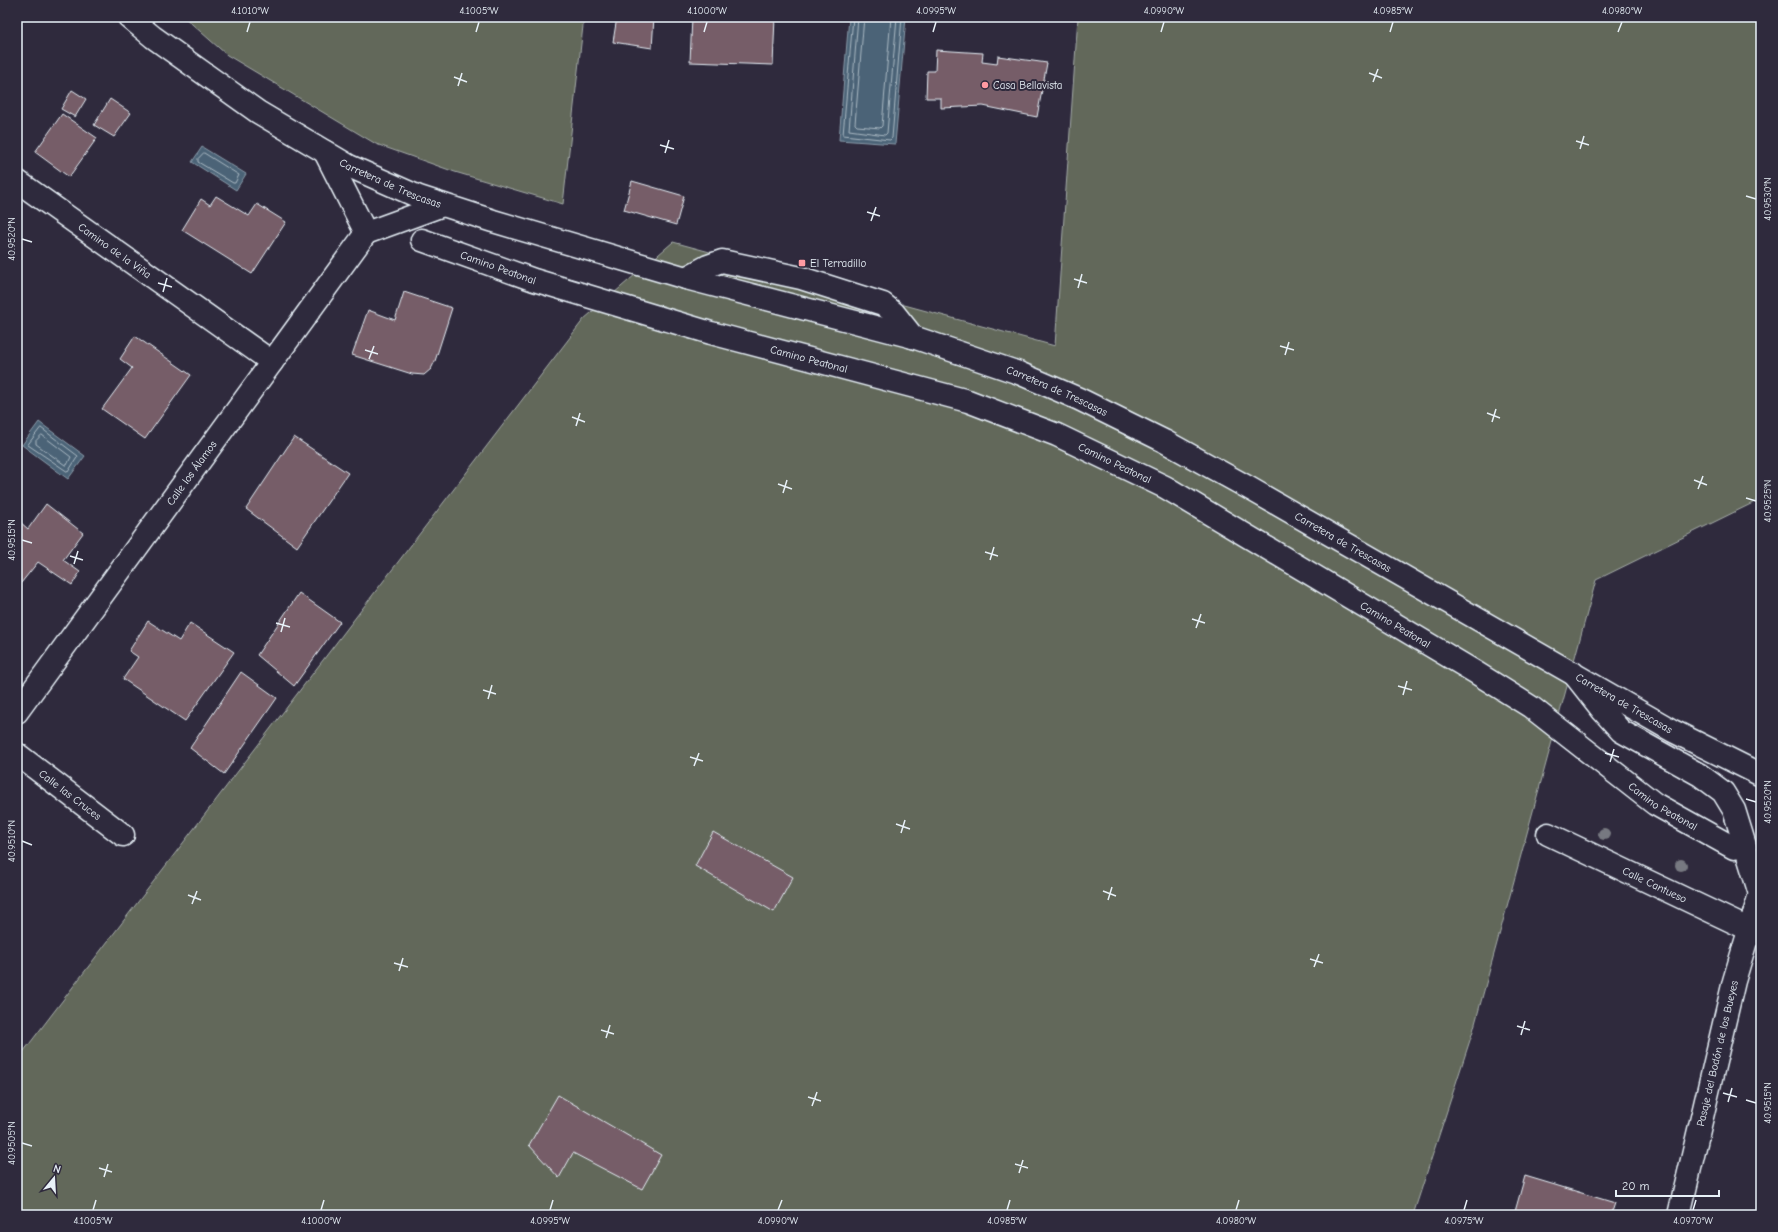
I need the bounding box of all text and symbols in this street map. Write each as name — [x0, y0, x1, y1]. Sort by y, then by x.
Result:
text: 4.1010°W — [231, 5, 269, 17]
text: 4.1005°W — [459, 5, 499, 17]
text: 4.1000°W — [687, 5, 727, 17]
text: 4.0995°W — [916, 5, 956, 17]
text: 4.0990°W — [1144, 5, 1184, 17]
text: 4.0985°W — [1373, 5, 1413, 17]
text: 4.0980°W — [1602, 5, 1642, 17]
place label: Casa Bellavista — [993, 79, 1062, 92]
marker: Casa Bellavista — [980, 80, 990, 90]
street label: Carretera de Trescasas — [337, 156, 443, 211]
text: 40.9530°N — [1762, 177, 1774, 221]
text: 40.9520°N — [6, 217, 18, 261]
street label: Camino de la Viña — [75, 220, 154, 281]
street label: Camino Peatonal — [459, 248, 537, 287]
place label: El Terradillo — [810, 257, 866, 270]
marker: El Terradillo — [797, 258, 807, 268]
street label: Camino Peatonal — [769, 343, 849, 376]
street label: Carretera de Trescasas — [1005, 363, 1110, 419]
street label: Calle los Álamos — [164, 438, 220, 508]
street label: Camino Peatonal — [1076, 440, 1153, 486]
text: 40.9525°N — [1762, 480, 1774, 522]
street label: Carretera de Trescasas — [1292, 510, 1394, 575]
text: 40.9515°N — [6, 519, 18, 561]
street label: Camino Peatonal — [1358, 599, 1433, 651]
street label: Carretera de Trescasas — [1573, 671, 1675, 736]
street label: Calle las Cruces — [36, 767, 104, 823]
street label: Camino Peatonal — [1626, 780, 1699, 833]
text: 40.9520°N — [1762, 780, 1774, 824]
text: 40.9510°N — [6, 820, 18, 862]
street label: Calle Cantueso — [1620, 864, 1689, 906]
street label: Pasaje del Bodón de los Bueyes — [1694, 979, 1741, 1128]
text: 40.9515°N — [1762, 1082, 1774, 1124]
text: 40.9505°N — [6, 1121, 18, 1165]
north arrow — [34, 1158, 74, 1198]
text: N — [52, 1162, 62, 1176]
scale bar — [1616, 1172, 1719, 1198]
text: 20 m — [1622, 1179, 1650, 1193]
text: 4.1005°W — [73, 1215, 113, 1227]
text: 4.1000°W — [301, 1215, 341, 1227]
text: 4.0995°W — [530, 1215, 570, 1227]
text: 4.0990°W — [758, 1215, 798, 1227]
text: 4.0985°W — [987, 1215, 1027, 1227]
text: 4.0980°W — [1216, 1215, 1256, 1227]
text: 4.0975°W — [1444, 1215, 1484, 1227]
text: 4.0970°W — [1673, 1215, 1713, 1227]

